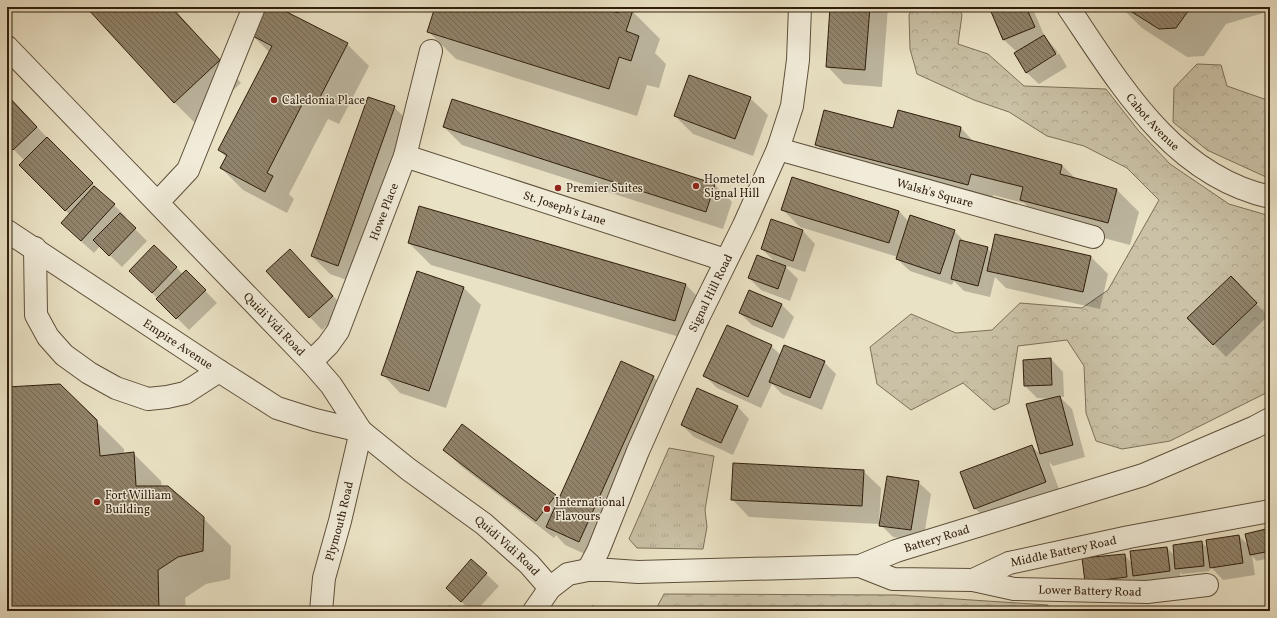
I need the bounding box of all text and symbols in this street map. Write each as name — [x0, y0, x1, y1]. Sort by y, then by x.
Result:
street label: Cabot Avenue — [1121, 90, 1183, 155]
place label: Caledonia Place — [282, 93, 365, 109]
marker: Caledonia Place — [269, 95, 279, 105]
place label: Hometel on Signal Hill — [704, 172, 765, 202]
street label: Walsh's Square — [894, 175, 975, 212]
street label: Howe Place — [366, 181, 403, 243]
place label: Premier Suites — [566, 181, 643, 197]
marker: Hometel on Signal Hill — [691, 181, 701, 191]
marker: Premier Suites — [553, 183, 563, 193]
street label: St. Joseph's Lane — [521, 188, 608, 230]
street label: Signal Hill Road — [686, 252, 737, 335]
street label: Quidi Vidi Road — [239, 289, 308, 360]
street label: Empire Avenue — [139, 316, 216, 374]
street label: Plymouth Road — [322, 480, 358, 563]
place label: Fort William Building — [105, 488, 172, 518]
place label: International Flavours — [555, 495, 626, 525]
marker: Fort William Building — [92, 497, 102, 507]
marker: International Flavours — [542, 504, 552, 514]
street label: Quidi Vidi Road — [471, 513, 543, 580]
street label: Battery Road — [902, 522, 972, 557]
street label: Middle Battery Road — [1009, 533, 1118, 571]
street label: Lower Battery Road — [1038, 583, 1142, 601]

